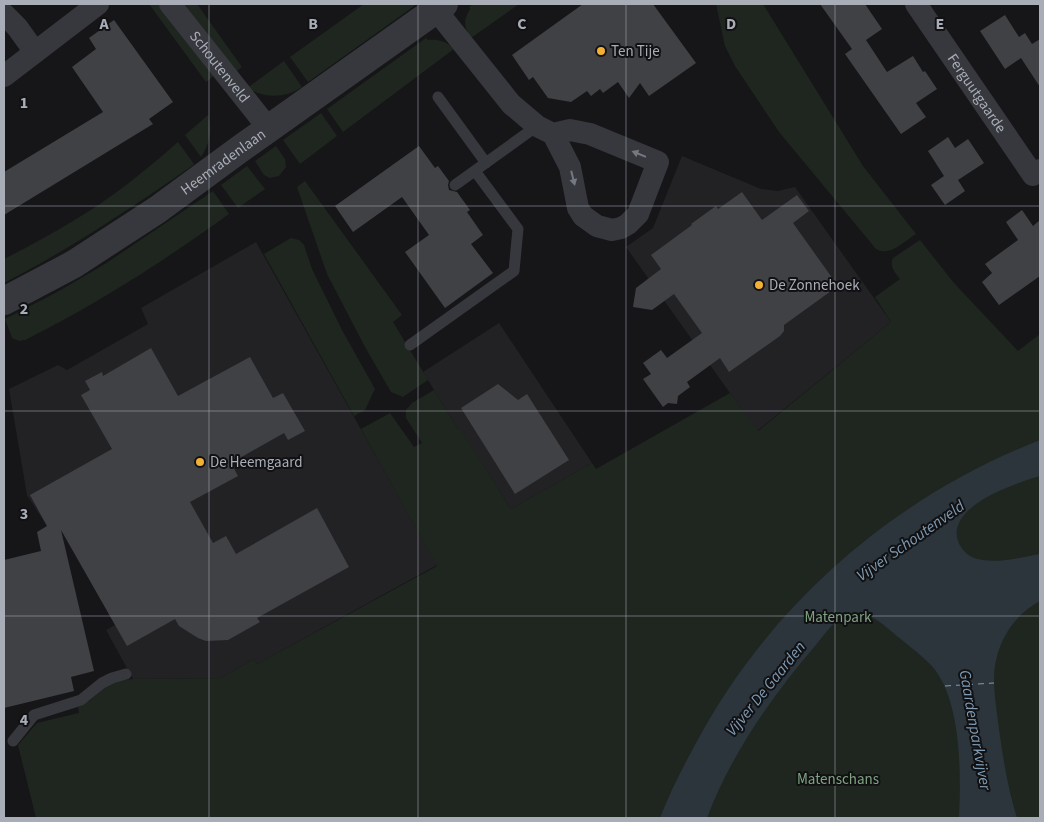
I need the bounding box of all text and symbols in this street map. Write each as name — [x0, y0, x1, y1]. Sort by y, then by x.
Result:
text: A — [98, 13, 109, 35]
text: B — [308, 13, 318, 35]
text: C — [517, 13, 527, 35]
text: D — [726, 13, 736, 35]
text: E — [936, 13, 944, 35]
street label: Schoutenveld — [184, 27, 254, 107]
place label: Ten Tije — [611, 41, 660, 62]
marker: Ten Tije — [595, 45, 607, 57]
street label: Ferguutgaarde — [942, 50, 1011, 137]
text: 1 — [20, 92, 28, 114]
street label: Heemradenlaan — [176, 124, 270, 200]
one-way arrow — [632, 150, 646, 158]
one-way arrow — [569, 171, 577, 186]
place label: De Zonnehoek — [769, 275, 860, 296]
marker: De Zonnehoek — [753, 279, 765, 291]
text: 2 — [20, 298, 28, 320]
place label: De Heemgaard — [210, 452, 303, 473]
marker: De Heemgaard — [194, 456, 206, 468]
water label: Vijver Schoutenveld — [852, 495, 969, 586]
text: 3 — [20, 503, 28, 525]
park label: Matenpark — [804, 607, 872, 628]
water label: Vijver De Gaarden — [721, 637, 811, 741]
water label: Gaardenparkvijver — [954, 668, 997, 794]
text: 4 — [20, 709, 29, 731]
park label: Matenschans — [797, 769, 879, 790]

